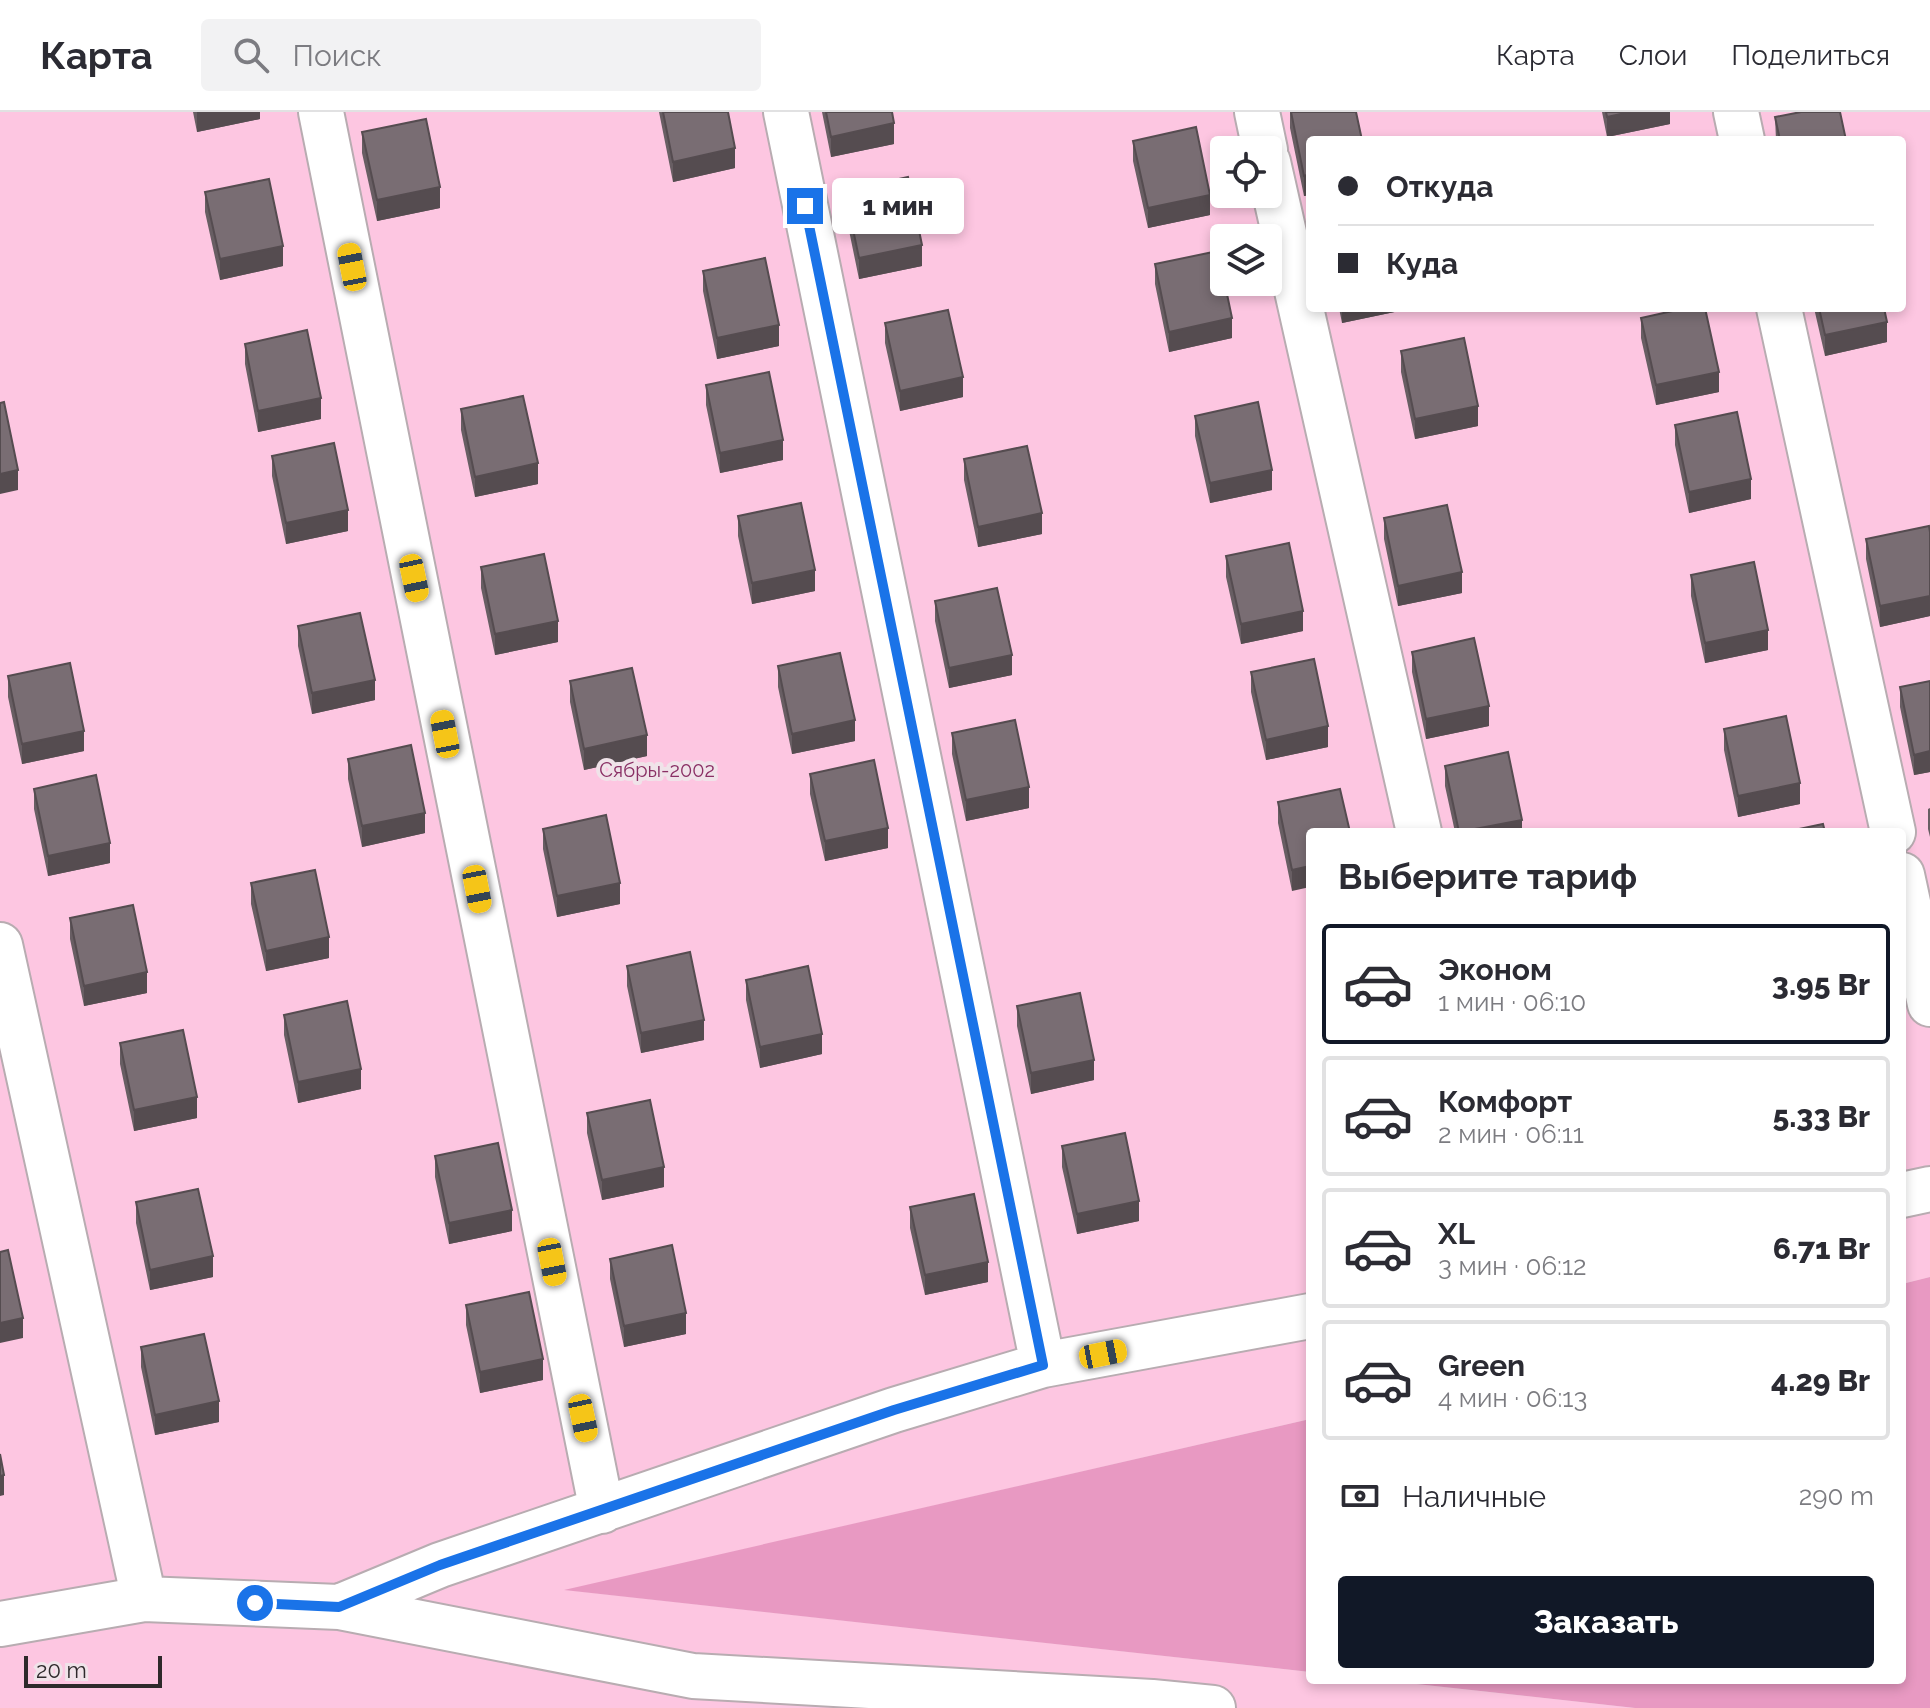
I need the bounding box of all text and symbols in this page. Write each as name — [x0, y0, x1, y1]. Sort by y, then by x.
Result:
search box — [201, 19, 761, 91]
text: Карта — [40, 33, 153, 78]
icon: search — [229, 33, 273, 77]
text: Поиск — [293, 38, 382, 73]
text: Карта — [1496, 39, 1575, 72]
text: Слои — [1619, 39, 1687, 72]
text: Поделиться — [1731, 39, 1890, 72]
map controls — [1210, 136, 1282, 296]
button: locate — [1210, 136, 1282, 208]
text: Откуда — [1386, 169, 1493, 204]
callout: 1 мин — [833, 178, 965, 234]
route end — [787, 188, 823, 224]
text: 1 мин — [863, 191, 933, 221]
button: layers — [1210, 224, 1282, 296]
car — [336, 241, 368, 293]
text: Куда — [1386, 246, 1458, 281]
car — [397, 552, 431, 604]
car — [429, 708, 461, 760]
park label: Сябры-2002 — [599, 758, 715, 782]
text: Выберите тариф — [1338, 855, 1637, 897]
car — [461, 863, 493, 915]
icon: car — [1342, 948, 1414, 1020]
text: Эконом — [1438, 952, 1552, 987]
text: 3.95 Br — [1772, 967, 1870, 1002]
text: 1 мин · 06:10 — [1438, 987, 1586, 1017]
icon: car — [1342, 1080, 1414, 1152]
text: Комфорт — [1438, 1084, 1572, 1119]
text: 5.33 Br — [1772, 1099, 1870, 1134]
text: 2 мин · 06:11 — [1438, 1119, 1584, 1149]
icon: car — [1342, 1212, 1414, 1284]
text: XL — [1438, 1216, 1475, 1251]
text: 6.71 Br — [1773, 1231, 1870, 1266]
car — [536, 1236, 568, 1288]
text: 3 мин · 06:12 — [1438, 1251, 1587, 1281]
car — [1077, 1338, 1129, 1370]
icon: car — [1342, 1344, 1414, 1416]
text: Green — [1438, 1348, 1525, 1383]
text: 4.29 Br — [1771, 1363, 1870, 1398]
text: 4 мин · 06:13 — [1438, 1383, 1587, 1413]
car — [566, 1392, 600, 1444]
icon: cash — [1338, 1474, 1382, 1518]
text: Наличные — [1402, 1479, 1546, 1514]
text: 290 m — [1799, 1481, 1874, 1511]
button: Заказать — [1338, 1576, 1874, 1668]
route start — [237, 1585, 273, 1621]
scale bar — [24, 1652, 162, 1688]
text: 20 m — [36, 1657, 87, 1683]

